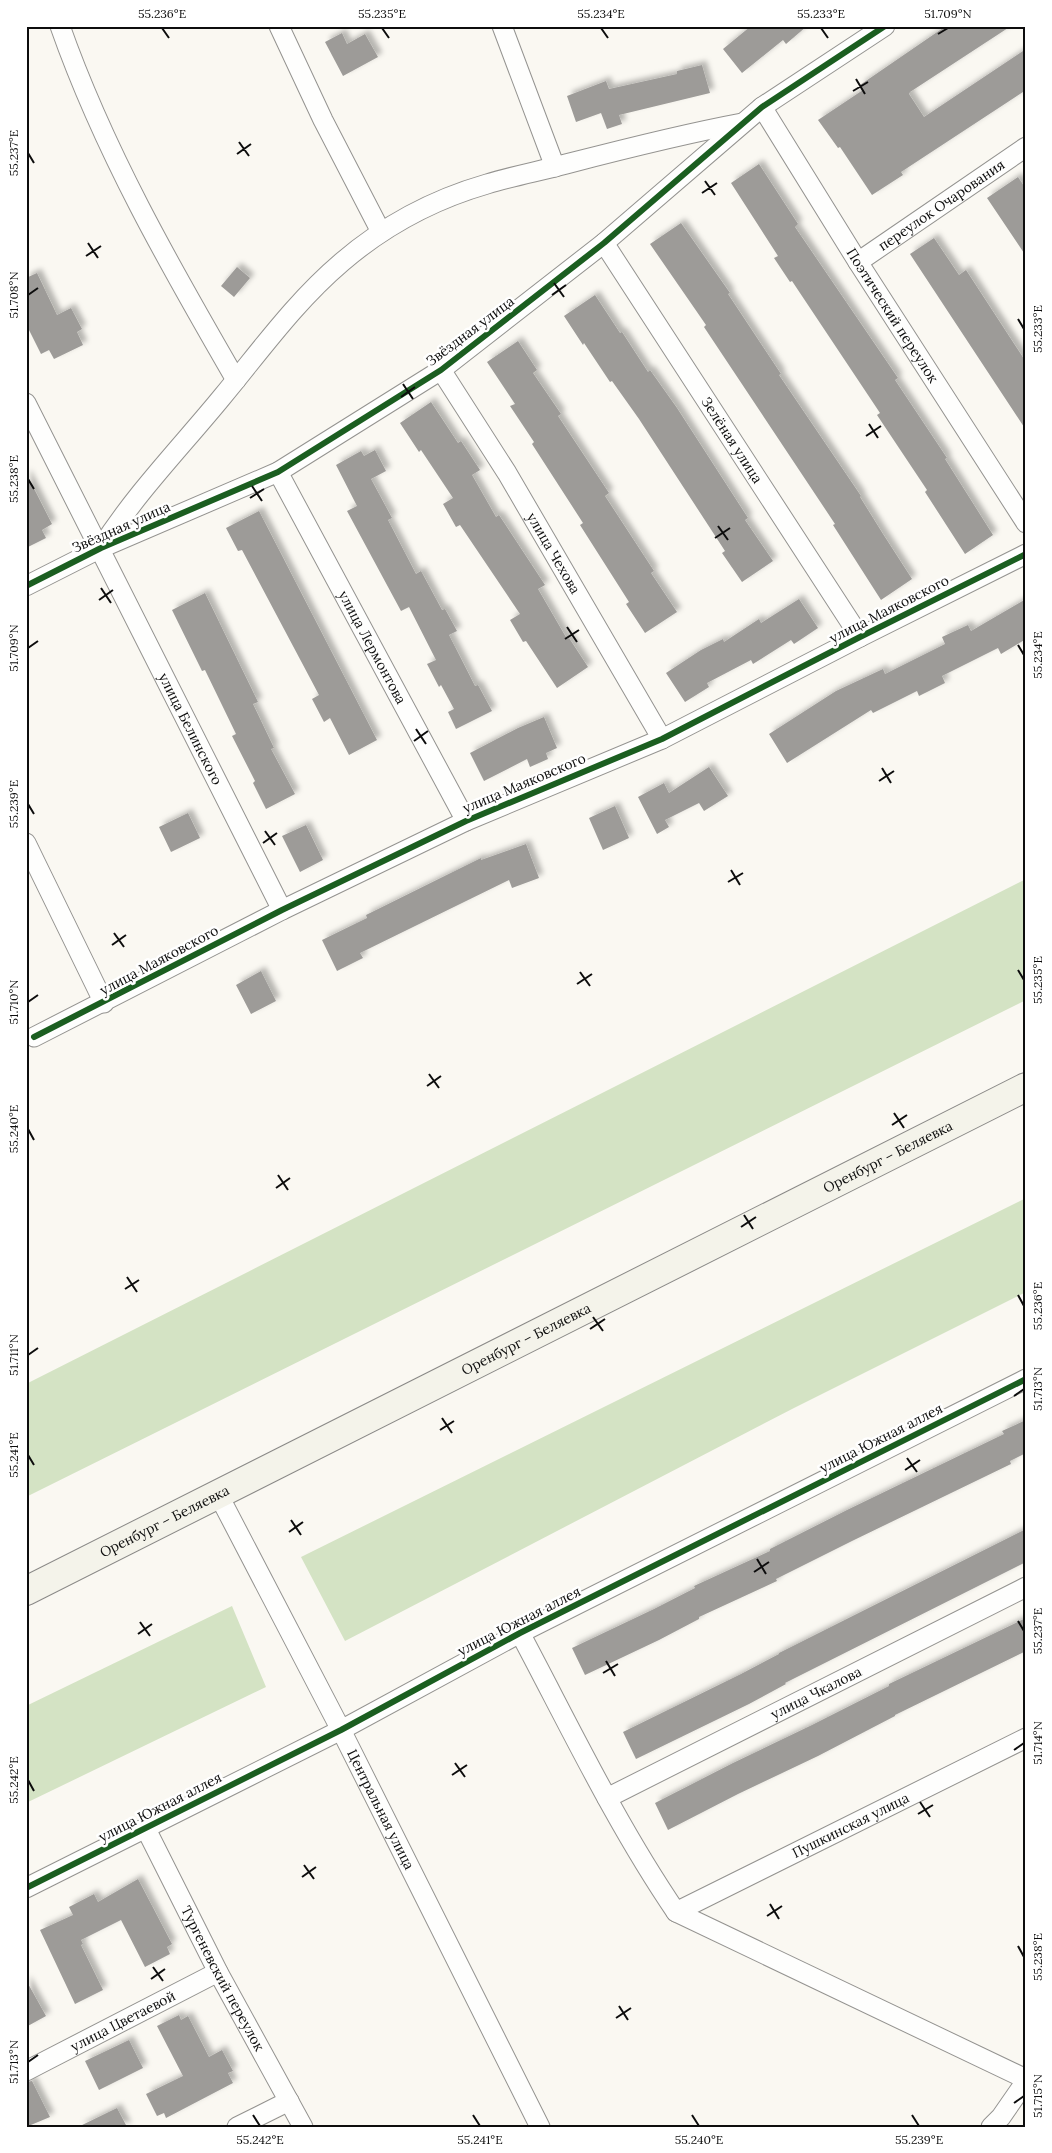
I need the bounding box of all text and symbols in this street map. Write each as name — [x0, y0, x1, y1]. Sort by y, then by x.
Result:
text: 55.236°E — [138, 6, 186, 21]
text: 55.235°E — [358, 6, 406, 21]
text: 55.234°E — [577, 6, 625, 21]
text: 55.233°E — [797, 6, 845, 21]
text: 51.709°N — [924, 6, 972, 21]
text: 55.237°E — [6, 130, 21, 176]
street label: переулок Очарования — [875, 155, 1008, 255]
street label: Поэтический переулок — [843, 245, 943, 387]
text: 51.708°N — [6, 271, 21, 319]
street label: Звёздная улица — [422, 292, 518, 370]
text: 55.233°E — [1030, 305, 1045, 353]
street label: Зелёная улица — [697, 393, 767, 487]
text: 55.238°E — [6, 455, 21, 503]
street label: Звёздная улица — [69, 497, 173, 557]
street label: улица Чехова — [523, 509, 584, 597]
street label: улица Маяковского — [826, 571, 952, 647]
street label: улица Лермонтова — [334, 587, 410, 707]
text: 51.709°N — [6, 624, 21, 672]
text: 55.234°E — [1030, 631, 1045, 679]
street label: улица Белинского — [155, 670, 226, 788]
street label: улица Маяковского — [460, 749, 588, 817]
text: 55.239°E — [6, 780, 21, 828]
street label: улица Маяковского — [97, 921, 221, 999]
text: 55.235°E — [1030, 956, 1045, 1004]
text: 51.710°N — [6, 980, 21, 1024]
text: 55.240°E — [6, 1105, 21, 1153]
street label: Оренбург – Беляевка — [820, 1117, 956, 1197]
text: 55.236°E — [1030, 1282, 1045, 1330]
street label: Оренбург – Беляевка — [458, 1299, 594, 1379]
text: 51.711°N — [6, 1334, 21, 1376]
text: 51.713°N — [1030, 1367, 1045, 1411]
street label: улица Южная аллея — [816, 1399, 946, 1477]
text: 55.241°E — [6, 1432, 21, 1478]
street label: Оренбург – Беляевка — [97, 1481, 232, 1561]
street label: улица Южная аллея — [454, 1582, 584, 1660]
text: 55.237°E — [1030, 1608, 1045, 1654]
street label: улица Чкалова — [768, 1662, 864, 1723]
text: 51.714°N — [1030, 1721, 1045, 1765]
street label: Центральная улица — [343, 1746, 419, 1873]
text: 55.242°E — [6, 1756, 21, 1804]
street label: улица Южная аллея — [95, 1768, 225, 1846]
street label: Пушкинская улица — [789, 1789, 912, 1862]
street label: Тургеневский переулок — [177, 1903, 269, 2055]
text: 55.238°E — [1030, 1933, 1045, 1981]
street label: улица Цветаевой — [67, 1986, 178, 2055]
text: 51.713°N — [6, 2040, 21, 2084]
text: 51.715°N — [1030, 2074, 1045, 2118]
text: 55.242°E — [236, 2132, 284, 2147]
text: 55.241°E — [457, 2132, 503, 2147]
text: 55.240°E — [675, 2132, 723, 2147]
text: 55.239°E — [895, 2132, 943, 2147]

